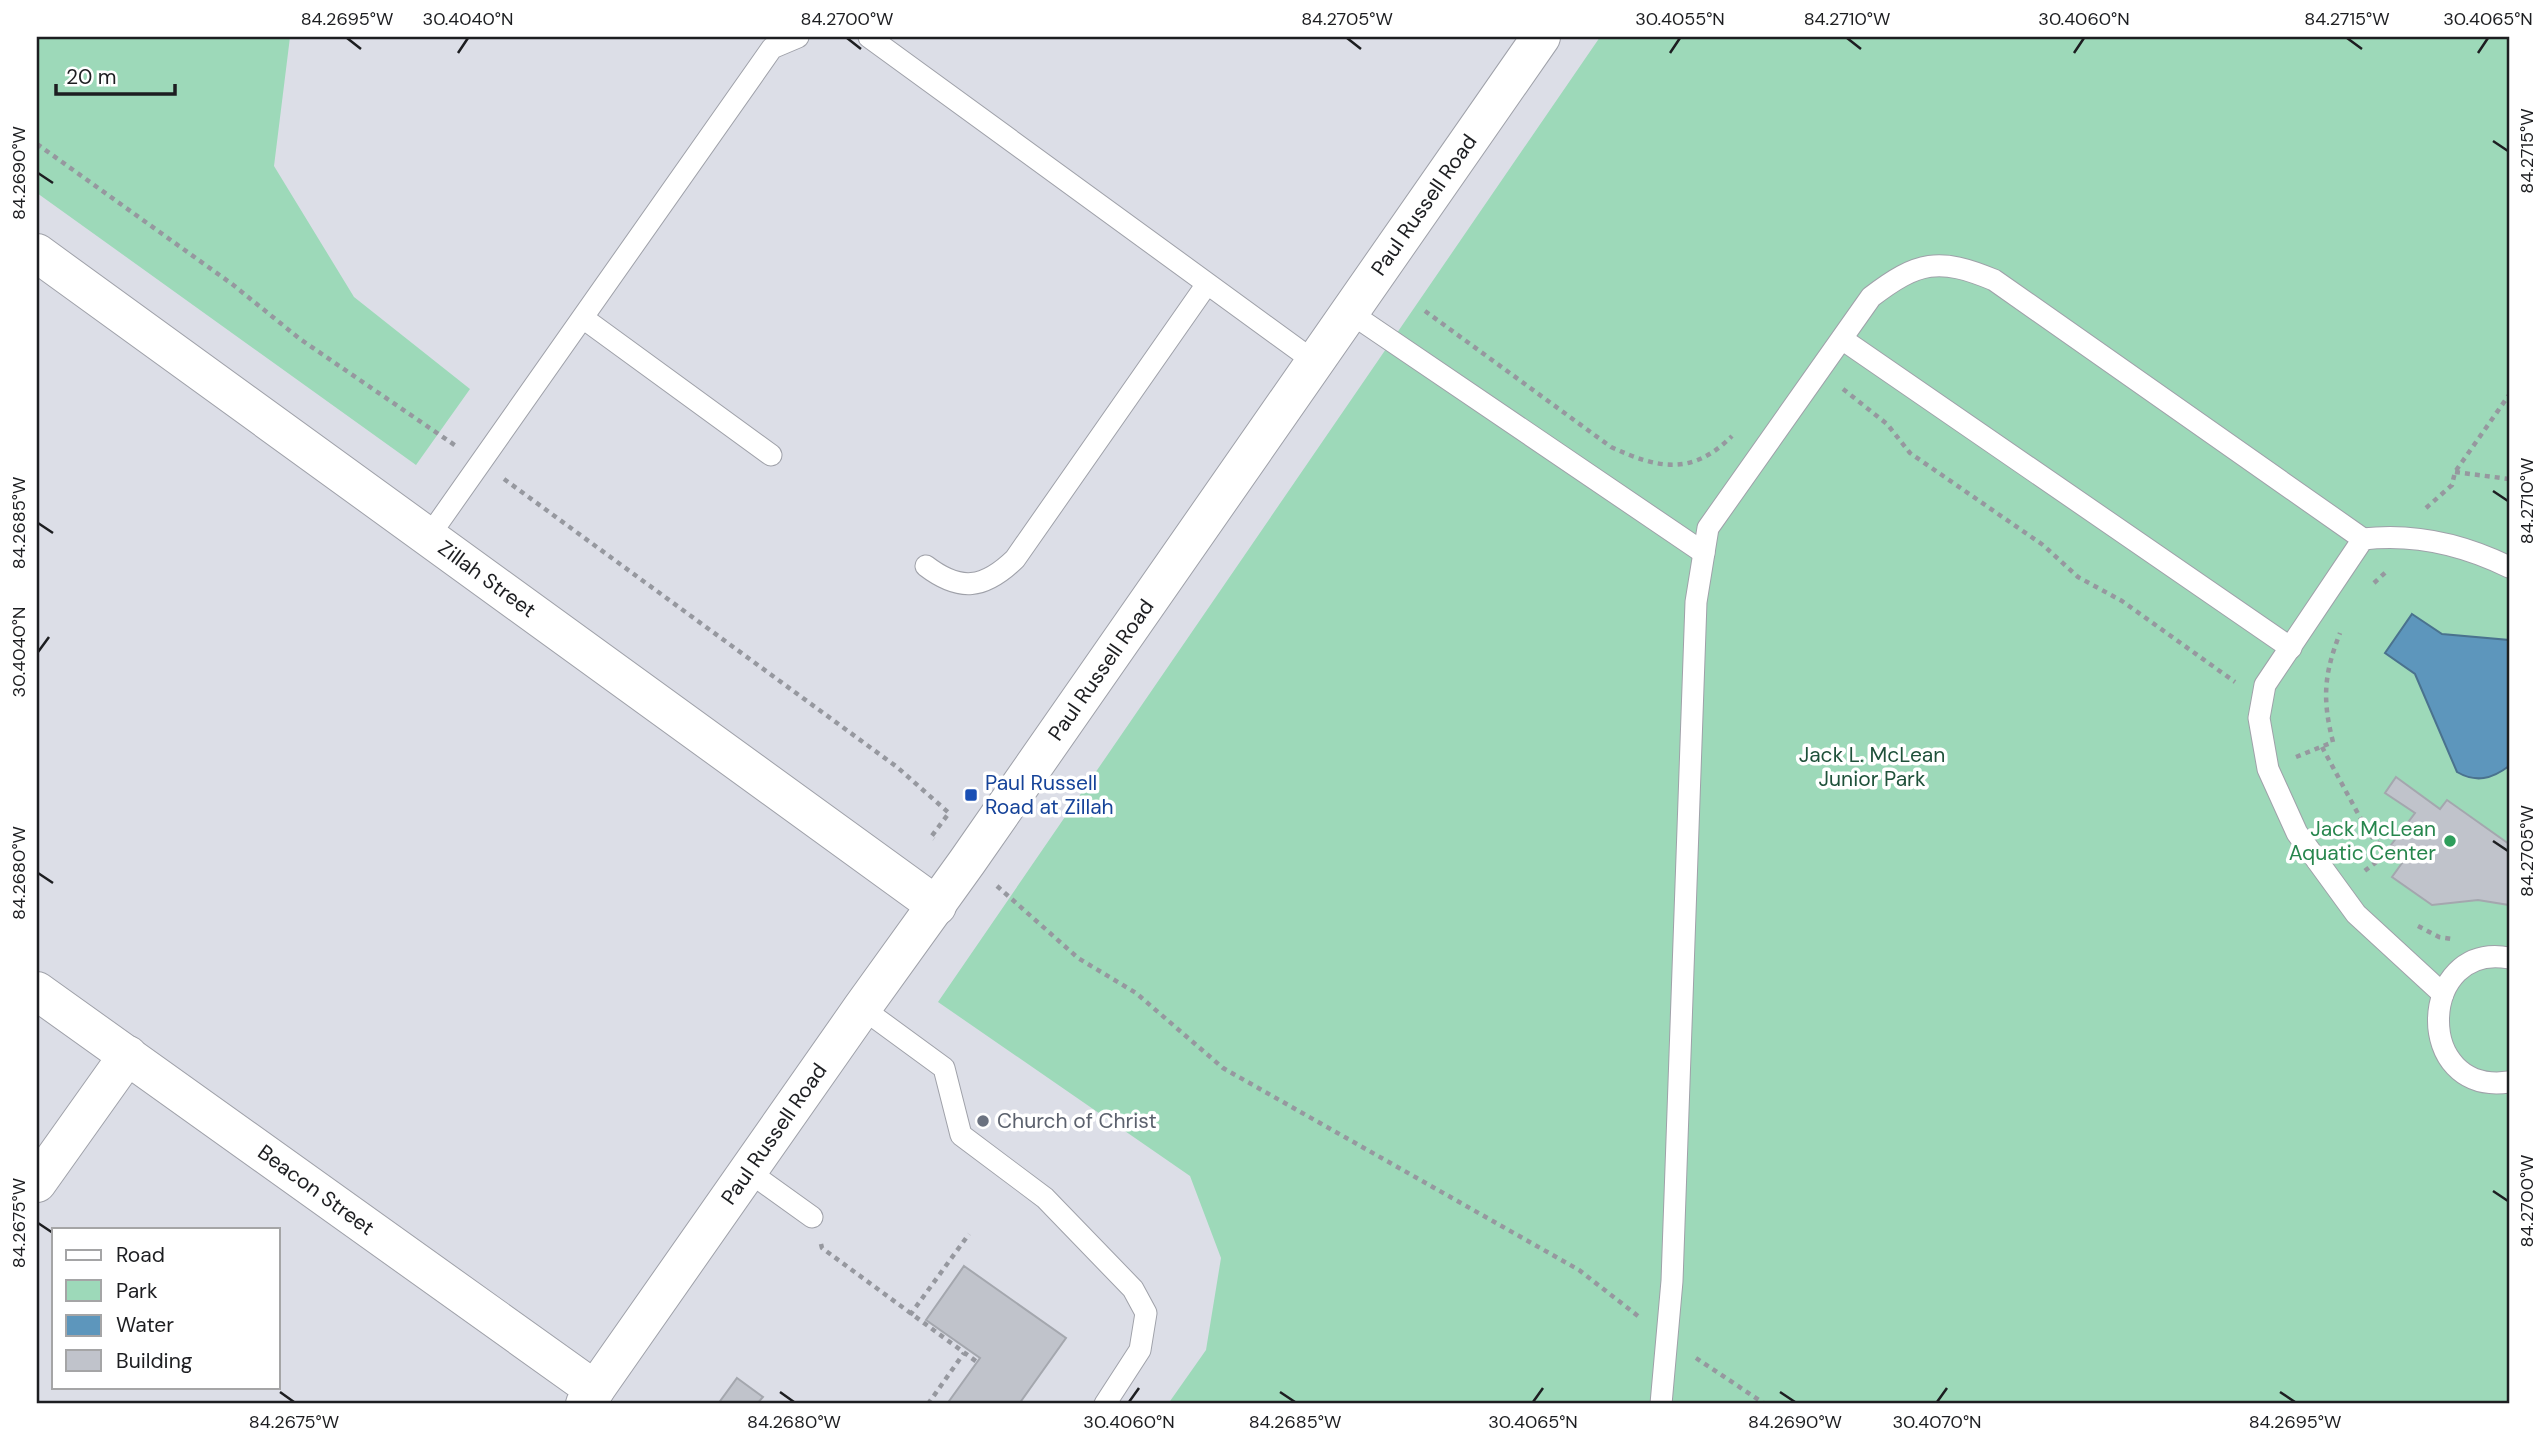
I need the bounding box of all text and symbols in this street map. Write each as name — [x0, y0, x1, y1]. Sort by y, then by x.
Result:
text: 84.2695°W — [301, 7, 393, 31]
text: 30.4040°N — [423, 7, 513, 31]
text: 84.2700°W — [800, 7, 894, 31]
text: 84.2705°W — [1301, 7, 1393, 31]
text: 30.4055°N — [1635, 7, 1725, 31]
text: 84.2710°W — [1804, 7, 1890, 31]
text: 30.4060°N — [2038, 7, 2130, 31]
text: 84.2715°W — [2304, 7, 2390, 31]
text: 30.4065°N — [2443, 7, 2533, 31]
scale bar — [56, 52, 175, 96]
text: 20 m — [66, 63, 117, 91]
text: 84.2715°W — [2515, 108, 2539, 194]
text: 84.2690°W — [7, 126, 31, 220]
street label: Paul Russell Road — [1365, 129, 1483, 281]
text: 84.2710°W — [2515, 458, 2539, 544]
text: 84.2685°W — [7, 477, 31, 569]
street label: Zillah Street — [433, 534, 541, 624]
street label: Paul Russell Road — [1042, 594, 1160, 746]
text: 30.4040°N — [7, 607, 31, 697]
park label: Jack L. McLean Junior Park — [1799, 741, 1945, 793]
place label: Paul Russell Road at Zillah — [985, 769, 1114, 821]
marker: Paul Russell Road at Zillah — [963, 787, 979, 803]
text: 84.2705°W — [2515, 805, 2539, 897]
place label: Jack McLean Aquatic Center — [2289, 815, 2436, 867]
text: 84.2680°W — [7, 826, 31, 920]
marker: Jack McLean Aquatic Center — [2442, 833, 2458, 849]
street label: Paul Russell Road — [715, 1058, 833, 1210]
place label: Church of Christ — [997, 1107, 1157, 1135]
marker: Church of Christ — [975, 1113, 991, 1129]
street label: Beacon Street — [252, 1138, 380, 1242]
text: 84.2700°W — [2515, 1154, 2539, 1248]
text: 84.2675°W — [7, 1178, 31, 1268]
legend — [52, 1228, 280, 1388]
text: Road — [116, 1241, 165, 1269]
text: Park — [116, 1277, 158, 1305]
text: Water — [116, 1311, 174, 1339]
text: Building — [116, 1347, 193, 1375]
text: 84.2675°W — [249, 1410, 339, 1434]
text: 84.2680°W — [747, 1410, 841, 1434]
text: 30.4060°N — [1083, 1410, 1175, 1434]
text: 84.2685°W — [1249, 1410, 1341, 1434]
text: 30.4065°N — [1488, 1410, 1578, 1434]
text: 84.2690°W — [1748, 1410, 1842, 1434]
text: 30.4070°N — [1892, 1410, 1982, 1434]
text: 84.2695°W — [2249, 1410, 2341, 1434]

